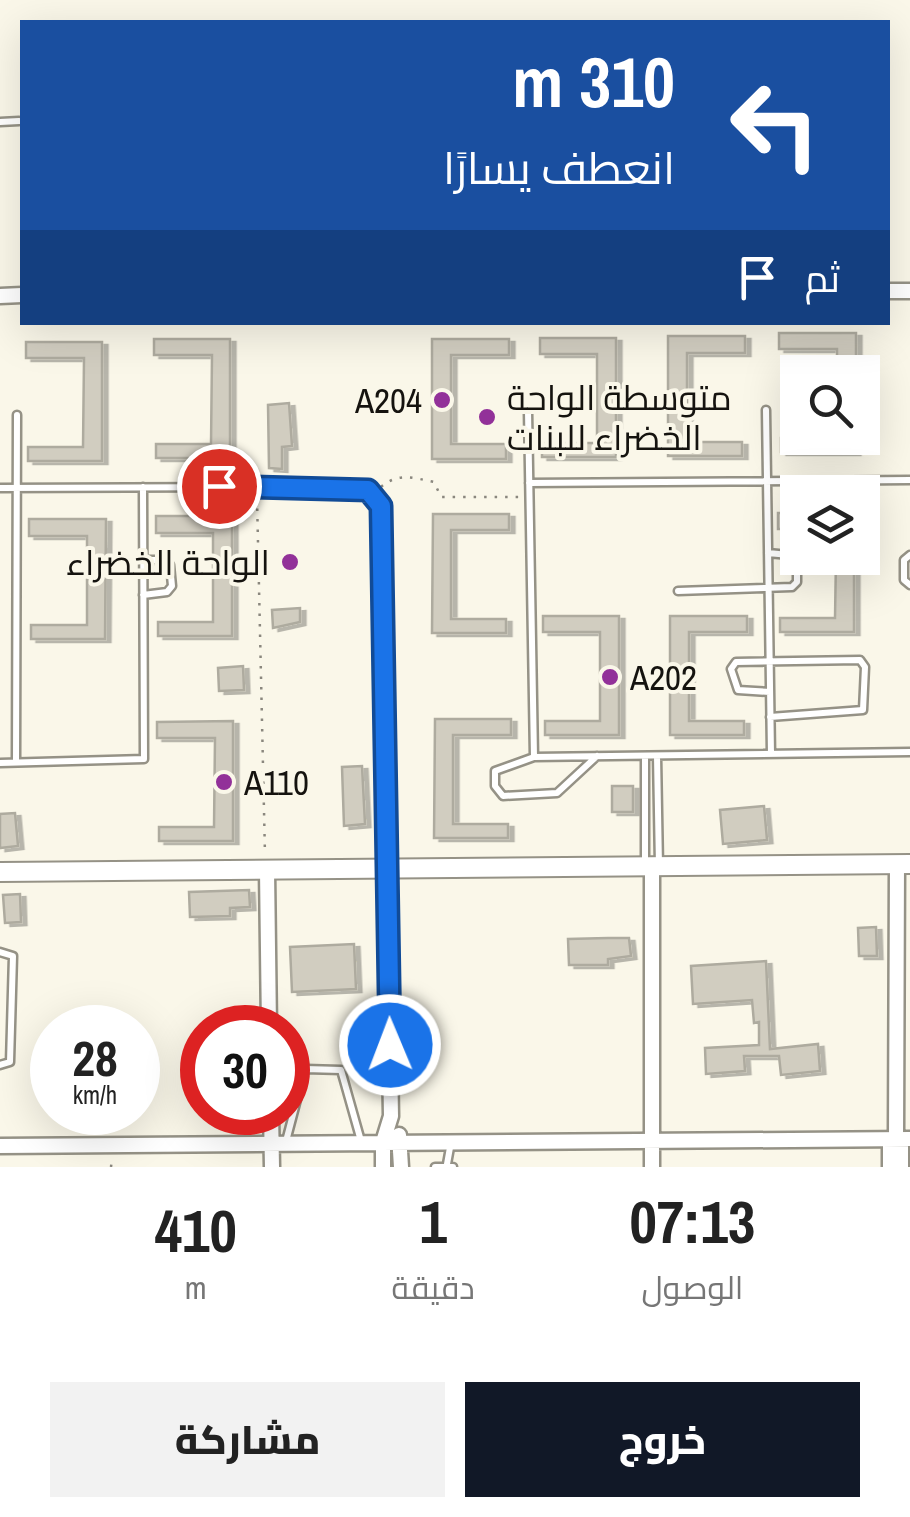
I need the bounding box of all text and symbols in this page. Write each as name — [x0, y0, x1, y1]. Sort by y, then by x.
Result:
text: 310 m — [512, 35, 675, 129]
icon: left — [710, 60, 840, 190]
text: انعطف يسارًا — [443, 137, 675, 198]
icon: arrive — [730, 250, 785, 305]
text: ثم — [805, 253, 840, 304]
map controls — [780, 355, 880, 575]
button: search — [780, 355, 880, 455]
place label: متوسطة الواحة الخضراء للبنات — [507, 374, 732, 461]
place label: A204 — [354, 377, 422, 424]
marker: A204 — [431, 389, 453, 411]
marker: متوسطة الواحة الخضراء للبنات — [476, 406, 498, 428]
pin — [177, 444, 262, 529]
icon: arrive — [192, 459, 247, 514]
button: layers — [780, 475, 880, 575]
place label: الواحة الخضراء — [66, 539, 270, 586]
marker: الواحة الخضراء — [279, 551, 301, 573]
place label: A202 — [629, 654, 697, 701]
marker: A202 — [599, 666, 621, 688]
place label: A110 — [243, 759, 309, 806]
marker: A110 — [213, 771, 235, 793]
position arrow — [338, 993, 442, 1097]
speed limit sign: 30 — [180, 1005, 310, 1135]
text: 28 — [72, 1024, 118, 1092]
text: km/h — [73, 1078, 117, 1112]
text: 1 — [419, 1181, 447, 1262]
text: 07:13 — [629, 1181, 755, 1262]
text: 410 — [155, 1190, 237, 1271]
text: m — [185, 1266, 207, 1309]
text: دقيقة — [392, 1266, 475, 1309]
text: الوصول — [641, 1266, 743, 1309]
button: مشاركة — [50, 1382, 445, 1497]
button: خروج — [465, 1382, 860, 1497]

